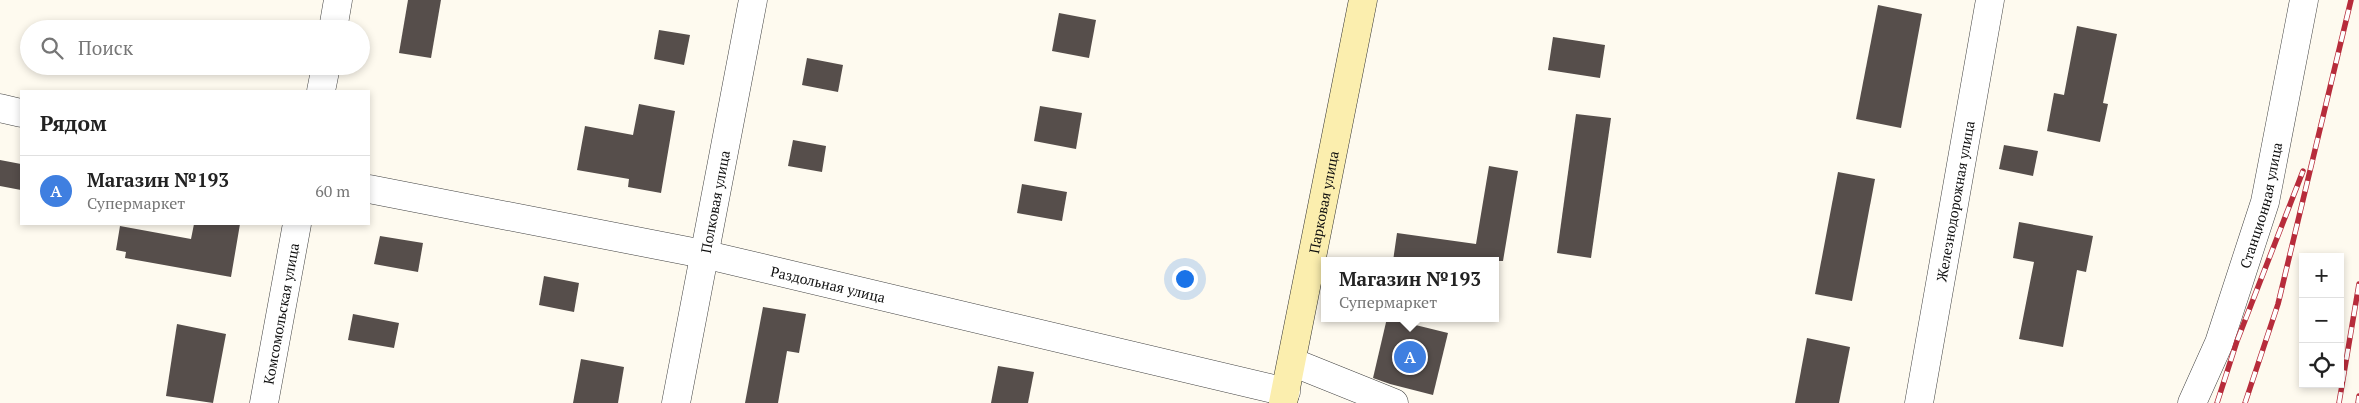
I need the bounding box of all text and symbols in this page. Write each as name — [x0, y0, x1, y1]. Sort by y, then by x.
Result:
search box — [20, 20, 370, 75]
icon: search — [38, 34, 66, 62]
text: Поиск — [78, 35, 133, 60]
text: Рядом — [40, 109, 107, 137]
street label: Железнодорожная улица — [1931, 119, 1978, 283]
street label: Станционная улица — [2235, 140, 2286, 271]
street label: Полковая улица — [695, 149, 734, 255]
street label: Парковая улица — [1303, 149, 1342, 255]
text: Магазин №193 — [87, 167, 229, 192]
text: A — [50, 180, 62, 202]
text: 60 m — [315, 180, 350, 202]
text: Супермаркет — [87, 192, 185, 214]
street label: Комсомольская улица — [258, 241, 303, 386]
map controls — [2299, 253, 2344, 388]
button: + — [2299, 253, 2344, 298]
popup — [1321, 257, 1499, 322]
street label: Раздольная улица — [769, 261, 888, 306]
your location — [1172, 266, 1198, 292]
text: Магазин №193 — [1339, 266, 1481, 291]
text: Супермаркет — [1339, 291, 1437, 313]
button: − — [2299, 298, 2344, 343]
pin: A — [1394, 338, 1426, 376]
button: locate — [2299, 343, 2344, 388]

